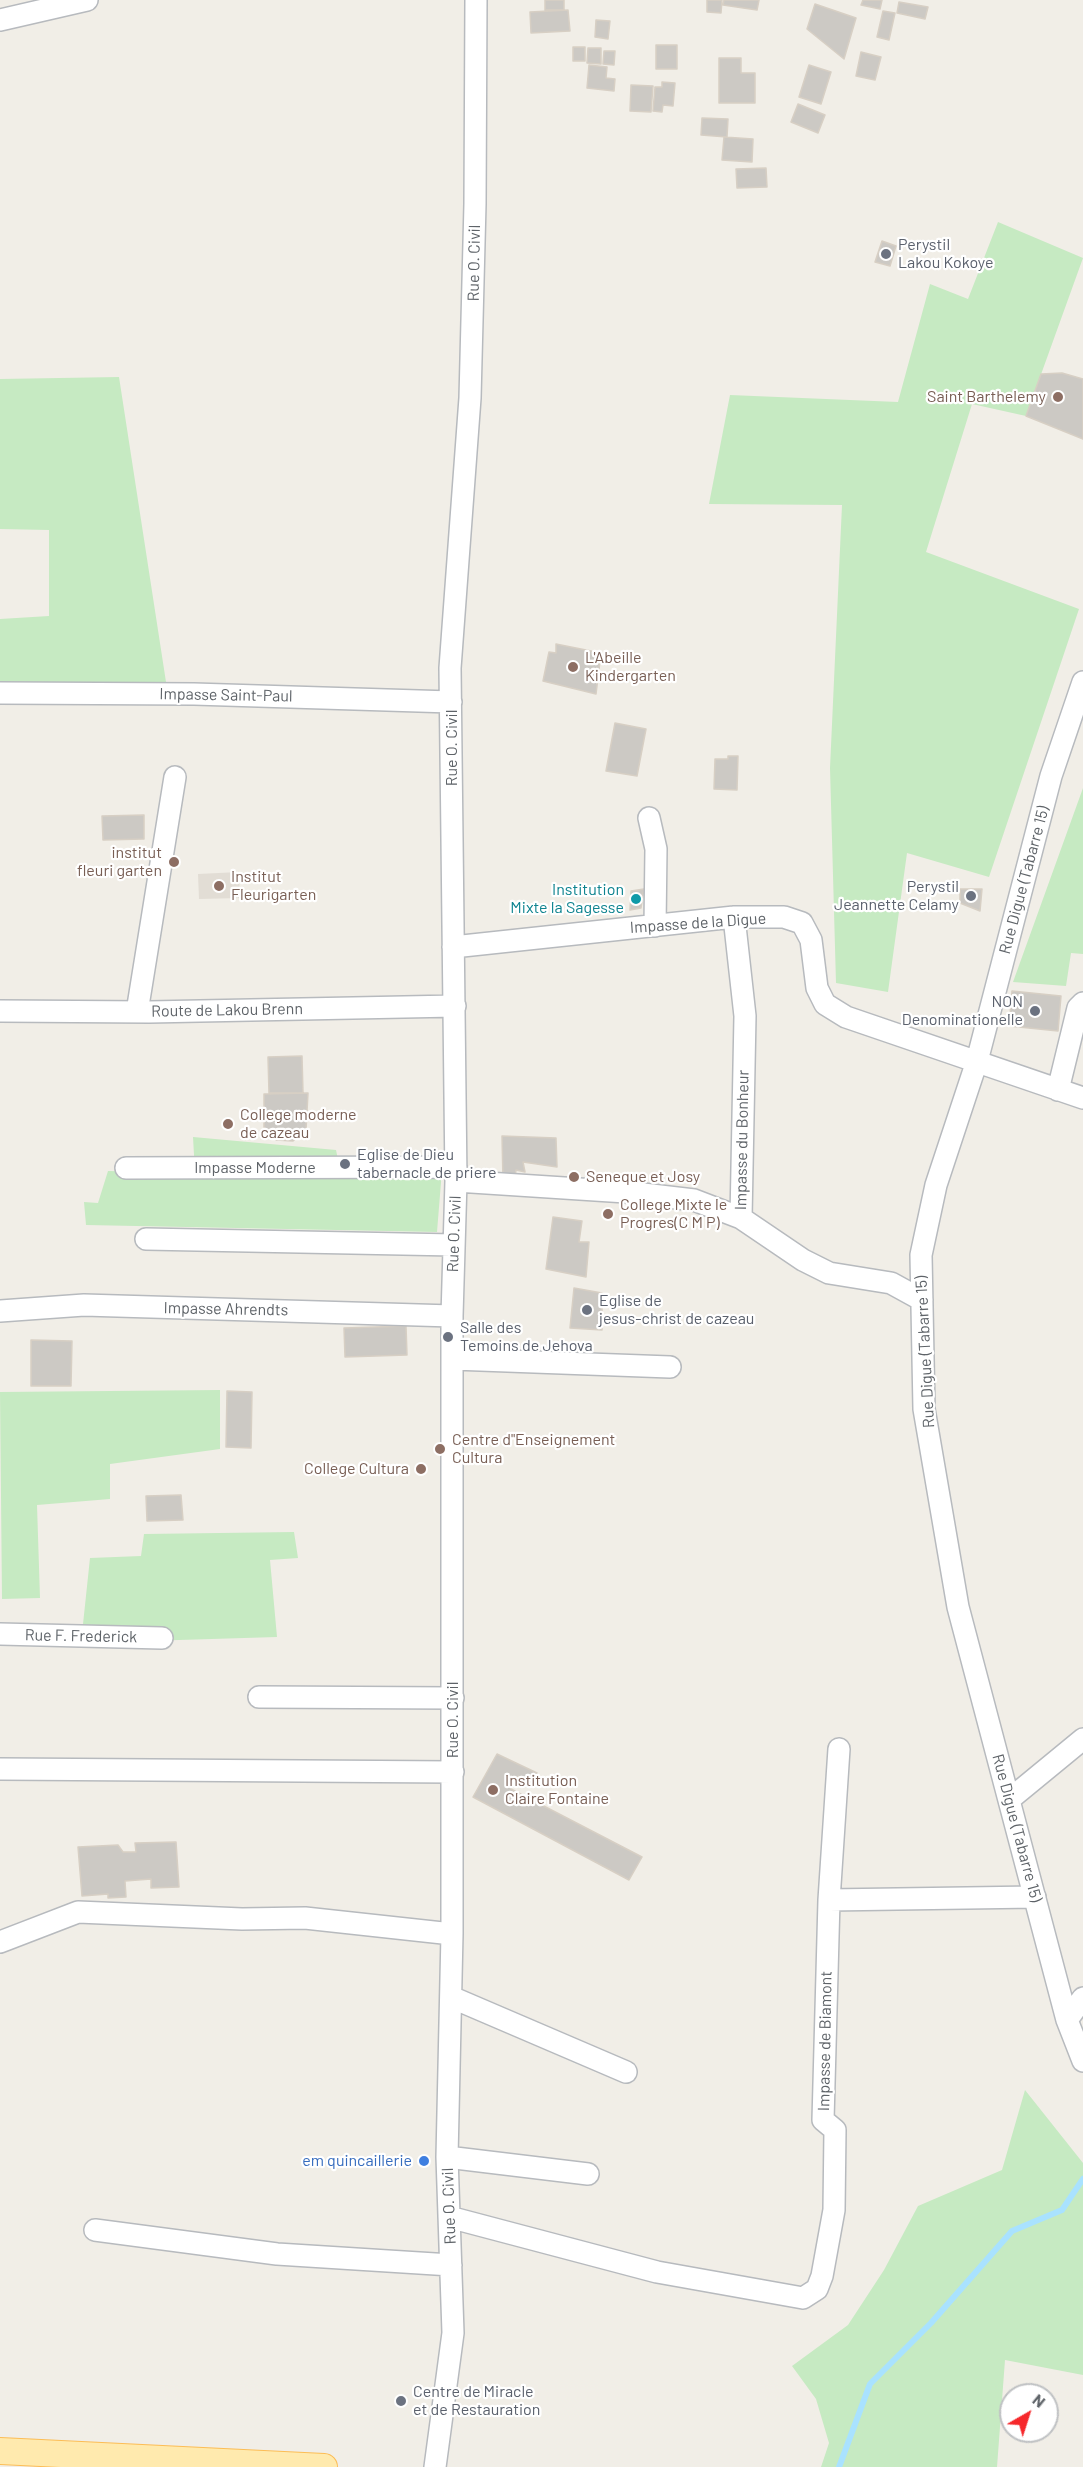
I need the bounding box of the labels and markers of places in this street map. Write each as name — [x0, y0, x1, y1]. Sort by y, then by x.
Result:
place label: Perystil Lakou Kokoye — [898, 235, 993, 273]
marker: Perystil Lakou Kokoye — [879, 247, 893, 261]
place label: Saint Barthelemy — [927, 387, 1046, 407]
marker: Saint Barthelemy — [1051, 390, 1065, 404]
place label: L'Abeille Kindergarten — [585, 648, 676, 686]
marker: L'Abeille Kindergarten — [566, 660, 580, 674]
place label: institut fleuri garten — [77, 843, 162, 881]
marker: institut fleuri garten — [167, 855, 181, 869]
place label: Institut Fleurigarten — [231, 867, 316, 905]
place label: Perystil Jeannette Celamy — [834, 877, 959, 915]
marker: Institut Fleurigarten — [212, 879, 226, 893]
place label: Institution Mixte la Sagesse — [510, 880, 624, 918]
marker: Perystil Jeannette Celamy — [964, 889, 978, 903]
marker: Institution Mixte la Sagesse — [629, 892, 643, 906]
place label: NON Denominationelle — [902, 992, 1023, 1030]
marker: NON Denominationelle — [1028, 1004, 1042, 1018]
place label: College moderne de cazeau — [240, 1105, 357, 1143]
marker: College moderne de cazeau — [221, 1117, 235, 1131]
place label: Eglise de Dieu tabernacle de priere — [357, 1145, 497, 1183]
marker: Eglise de Dieu tabernacle de priere — [338, 1157, 352, 1171]
place label: Seneque et Josy — [586, 1167, 700, 1187]
marker: Seneque et Josy — [567, 1170, 581, 1184]
place label: College Mixte le Progres(C M P) — [620, 1195, 727, 1233]
marker: College Mixte le Progres(C M P) — [601, 1207, 615, 1221]
place label: Eglise de jesus-christ de cazeau — [599, 1291, 754, 1329]
marker: Eglise de jesus-christ de cazeau — [580, 1303, 594, 1317]
place label: Salle des Temoins de Jehova — [460, 1318, 593, 1356]
marker: Salle des Temoins de Jehova — [441, 1330, 455, 1344]
place label: Centre d"Enseignement Cultura — [452, 1430, 615, 1468]
marker: Centre d"Enseignement Cultura — [433, 1442, 447, 1456]
place label: College Cultura — [304, 1459, 409, 1479]
marker: College Cultura — [414, 1462, 428, 1476]
place label: Institution Claire Fontaine — [505, 1771, 609, 1809]
marker: Institution Claire Fontaine — [486, 1783, 500, 1797]
place label: em quincaillerie — [302, 2151, 412, 2171]
marker: em quincaillerie — [417, 2154, 431, 2168]
place label: Centre de Miracle et de Restauration — [413, 2382, 540, 2420]
marker: Centre de Miracle et de Restauration — [394, 2394, 408, 2408]

